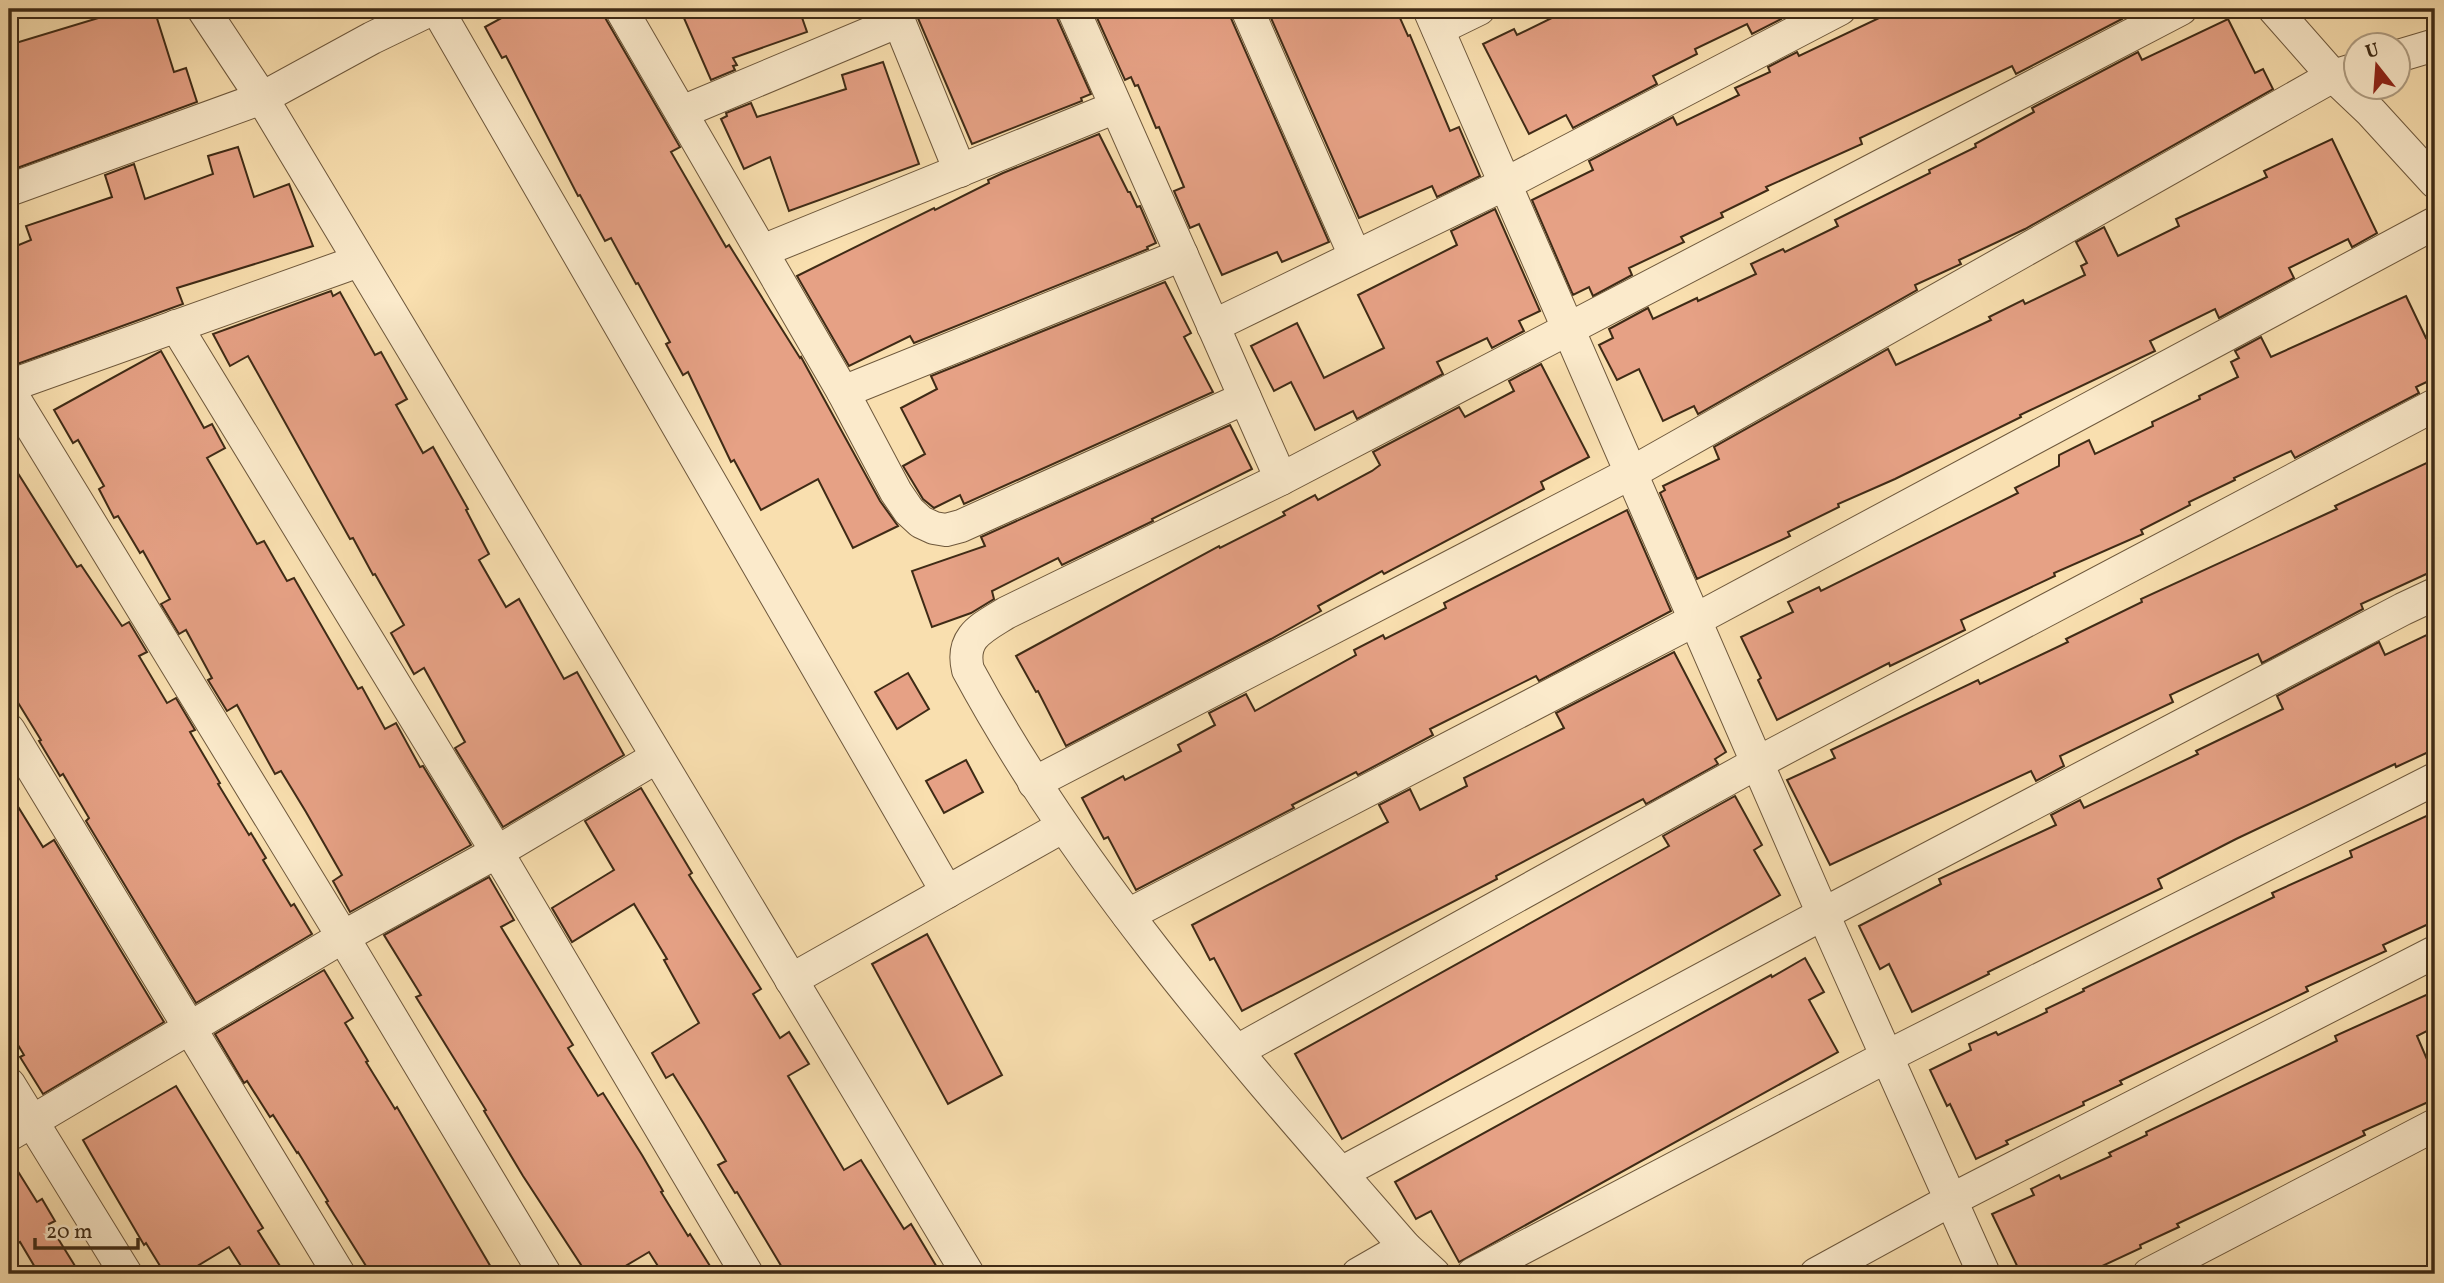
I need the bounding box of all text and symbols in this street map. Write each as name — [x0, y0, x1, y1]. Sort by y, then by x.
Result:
north arrow — [2342, 32, 2412, 102]
text: U — [2363, 37, 2383, 66]
scale bar — [35, 1206, 138, 1250]
text: 20 m — [46, 1218, 92, 1247]

